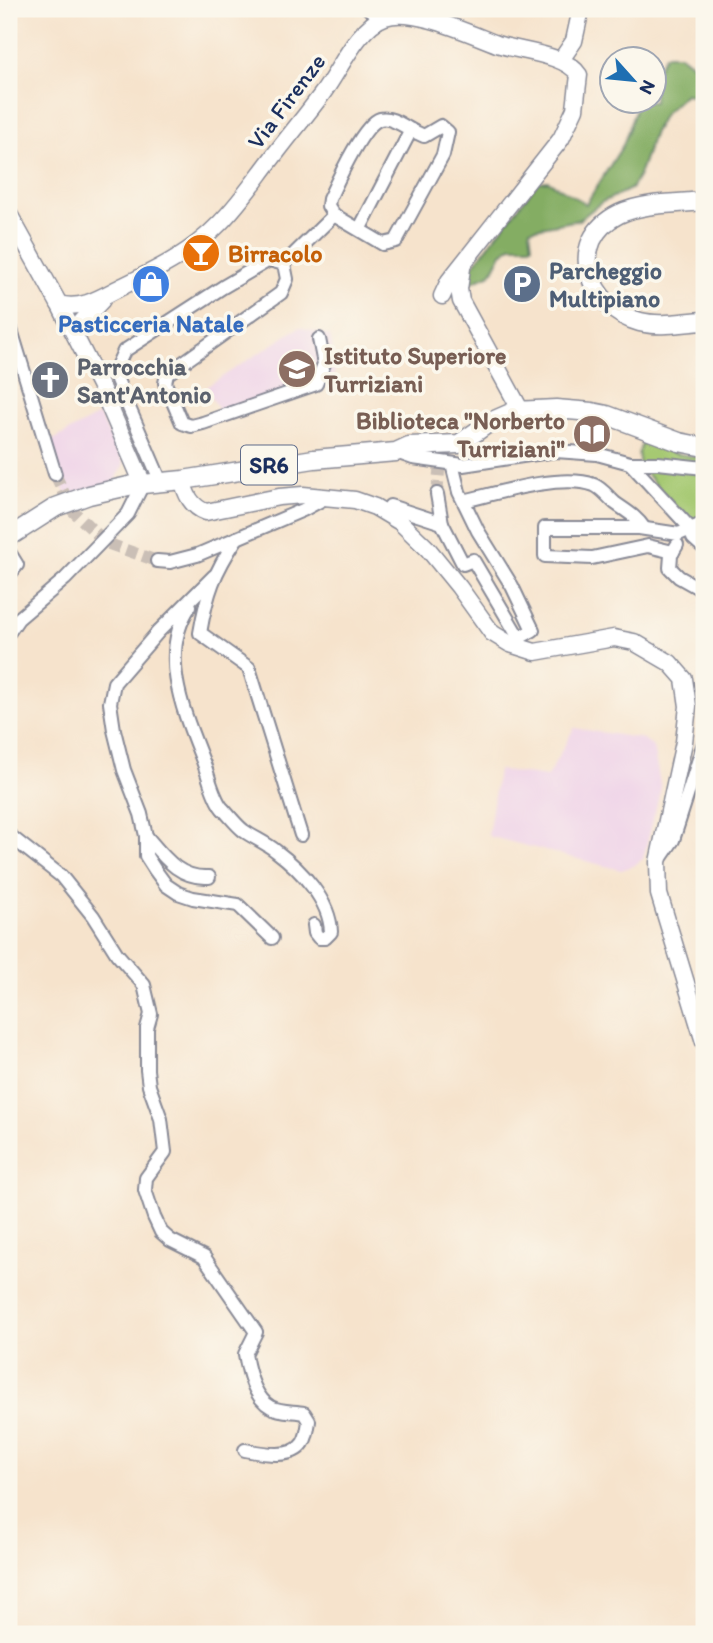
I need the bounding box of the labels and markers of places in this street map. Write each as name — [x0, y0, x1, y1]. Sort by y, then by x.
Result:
bar icon: Birracolo — [180, 232, 222, 274]
place label: Birracolo — [228, 239, 323, 268]
place label: Parcheggio Multipiano — [549, 256, 662, 314]
shop icon: Pasticceria Natale — [130, 263, 172, 305]
parking icon: Parcheggio Multipiano — [501, 263, 543, 305]
place label: Pasticceria Natale — [58, 309, 244, 338]
place label: Istituto Superiore Turriziani — [323, 341, 506, 398]
school or university icon: Istituto Superiore Turriziani — [276, 348, 318, 390]
place label: Parrocchia Sant'Antonio — [77, 352, 211, 409]
church icon: Parrocchia Sant'Antonio — [29, 359, 71, 401]
place label: Biblioteca "Norberto Turriziani" — [356, 406, 565, 463]
library icon: Biblioteca "Norberto Turriziani" — [571, 413, 613, 455]

